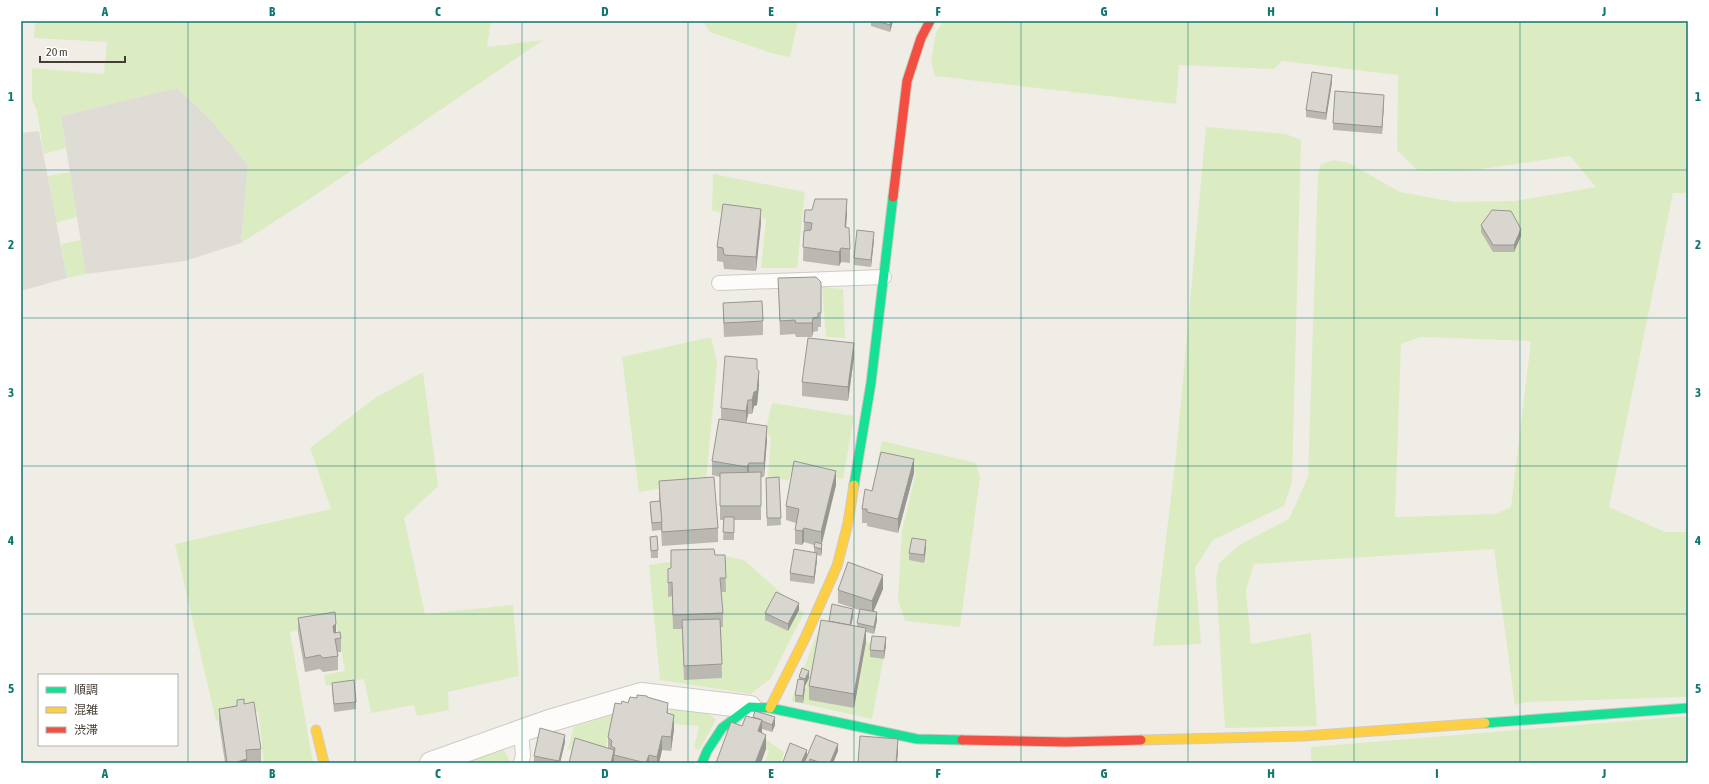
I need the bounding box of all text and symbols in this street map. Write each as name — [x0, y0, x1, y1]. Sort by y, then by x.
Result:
text: A — [101, 4, 109, 19]
text: B — [269, 4, 276, 19]
text: C — [435, 4, 441, 19]
text: D — [601, 4, 609, 19]
text: E — [768, 4, 774, 19]
text: F — [935, 4, 941, 19]
text: G — [1101, 4, 1108, 19]
text: H — [1267, 4, 1275, 19]
text: I — [1435, 4, 1439, 19]
text: J — [1601, 4, 1606, 19]
scale bar — [40, 38, 125, 64]
text: 20 m — [46, 45, 68, 59]
text: 1 — [8, 89, 14, 104]
text: 1 — [1695, 89, 1701, 104]
text: 2 — [8, 237, 14, 252]
text: 2 — [1695, 237, 1701, 252]
text: 3 — [8, 385, 14, 400]
text: 3 — [1695, 385, 1701, 400]
text: 4 — [7, 533, 14, 548]
text: 4 — [1694, 533, 1701, 548]
legend — [38, 674, 178, 746]
text: 5 — [8, 681, 14, 696]
text: 5 — [1695, 681, 1701, 696]
text: 順調 — [74, 683, 98, 697]
text: 混雑 — [74, 703, 98, 717]
text: 渋滞 — [74, 723, 98, 737]
text: A — [101, 766, 109, 781]
text: B — [269, 766, 276, 781]
text: C — [435, 766, 441, 781]
text: D — [601, 766, 609, 781]
text: E — [768, 766, 774, 781]
text: F — [935, 766, 941, 781]
text: G — [1101, 766, 1108, 781]
text: H — [1267, 766, 1275, 781]
text: I — [1435, 766, 1439, 781]
text: J — [1601, 766, 1606, 781]

